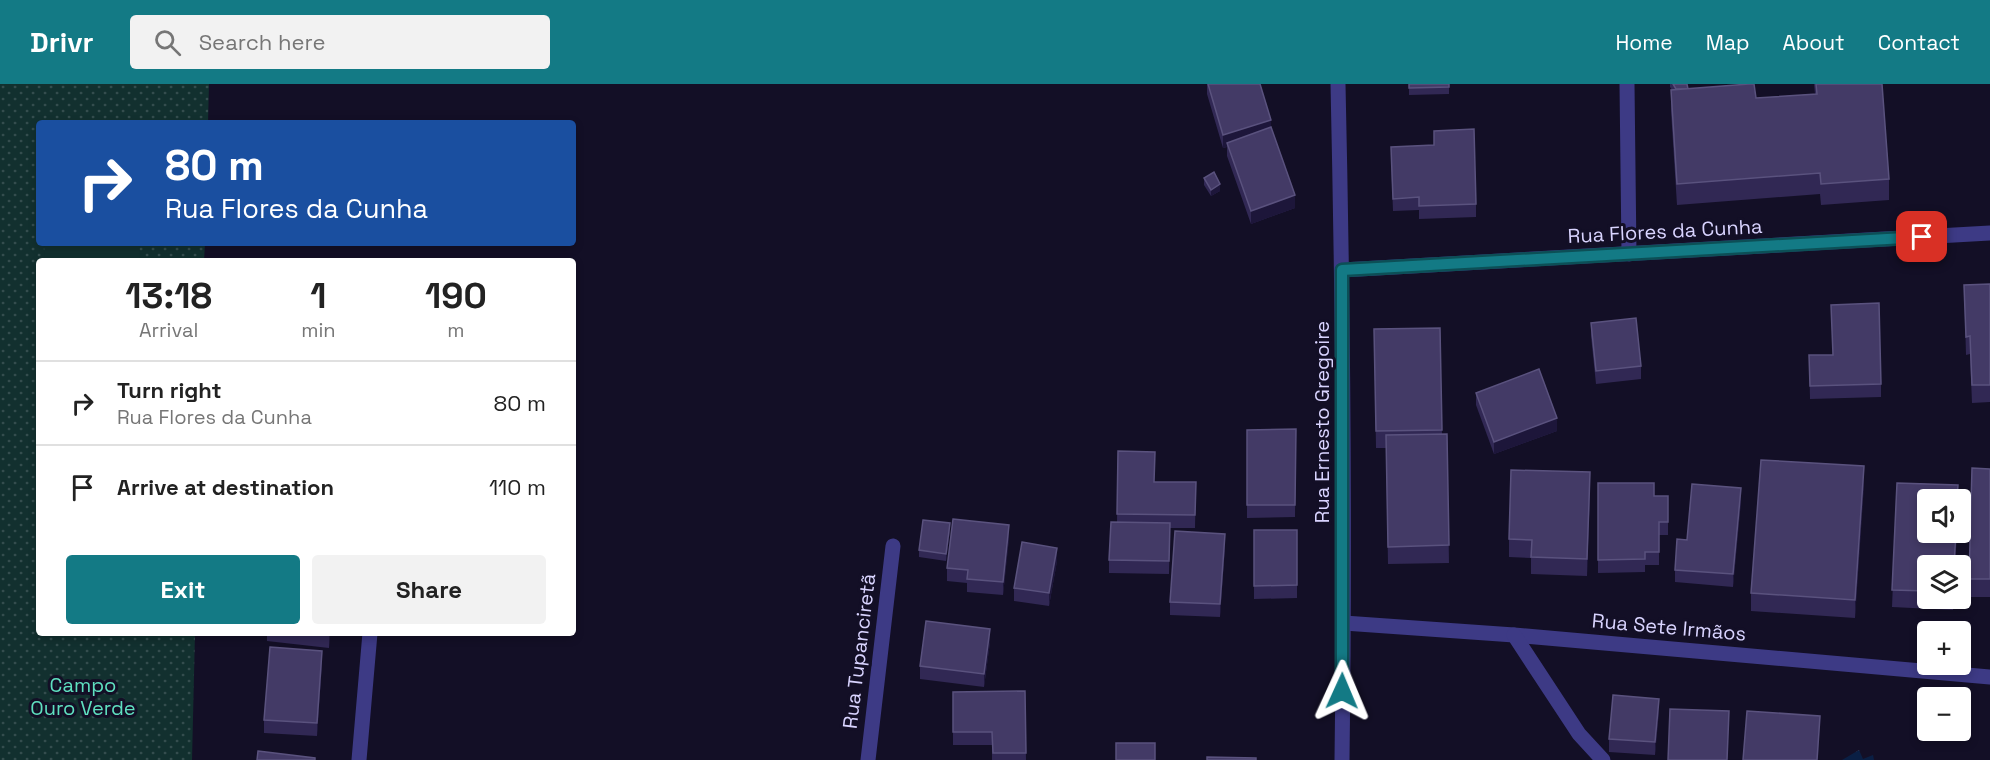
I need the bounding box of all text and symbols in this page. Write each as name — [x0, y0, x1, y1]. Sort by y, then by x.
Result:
search box — [130, 15, 550, 69]
text: Drivr — [30, 24, 94, 60]
icon: search — [151, 26, 184, 59]
text: Search here — [199, 28, 325, 56]
text: Home — [1615, 29, 1673, 56]
text: Map — [1706, 29, 1750, 56]
text: About — [1783, 29, 1845, 56]
text: Contact — [1878, 29, 1960, 56]
text: 80 m — [165, 139, 264, 192]
icon: right — [66, 144, 144, 222]
text: Rua Flores da Cunha — [165, 191, 428, 226]
pin — [1896, 211, 1947, 262]
street label: Rua Flores da Cunha — [1567, 213, 1763, 249]
icon: arrive — [1905, 220, 1938, 253]
text: 13:18 — [125, 273, 212, 319]
text: 1 — [310, 273, 327, 319]
text: 190 — [425, 273, 487, 319]
text: Arrival — [139, 317, 198, 343]
text: min — [301, 317, 336, 343]
text: m — [447, 317, 464, 343]
street label: Rua Ernesto Gregoire — [1309, 321, 1335, 523]
text: Turn right — [117, 376, 222, 404]
icon: right — [66, 387, 99, 420]
text: 80 m — [494, 389, 546, 417]
text: Rua Flores da Cunha — [117, 404, 312, 430]
icon: arrive — [66, 471, 99, 504]
text: Arrive at destination — [117, 473, 334, 501]
text: 110 m — [489, 473, 546, 501]
map controls — [1917, 489, 1971, 741]
button: sound — [1917, 489, 1971, 543]
button: Exit — [66, 555, 300, 624]
button: Share — [312, 555, 546, 624]
button: layers — [1917, 555, 1971, 609]
street label: Rua Tupanciretã — [837, 572, 881, 730]
street label: Rua Sete Irmãos — [1591, 607, 1747, 647]
button: + — [1917, 621, 1971, 675]
position arrow — [1310, 659, 1374, 723]
park label: Campo Ouro Verde — [30, 672, 136, 721]
button: − — [1917, 687, 1971, 741]

